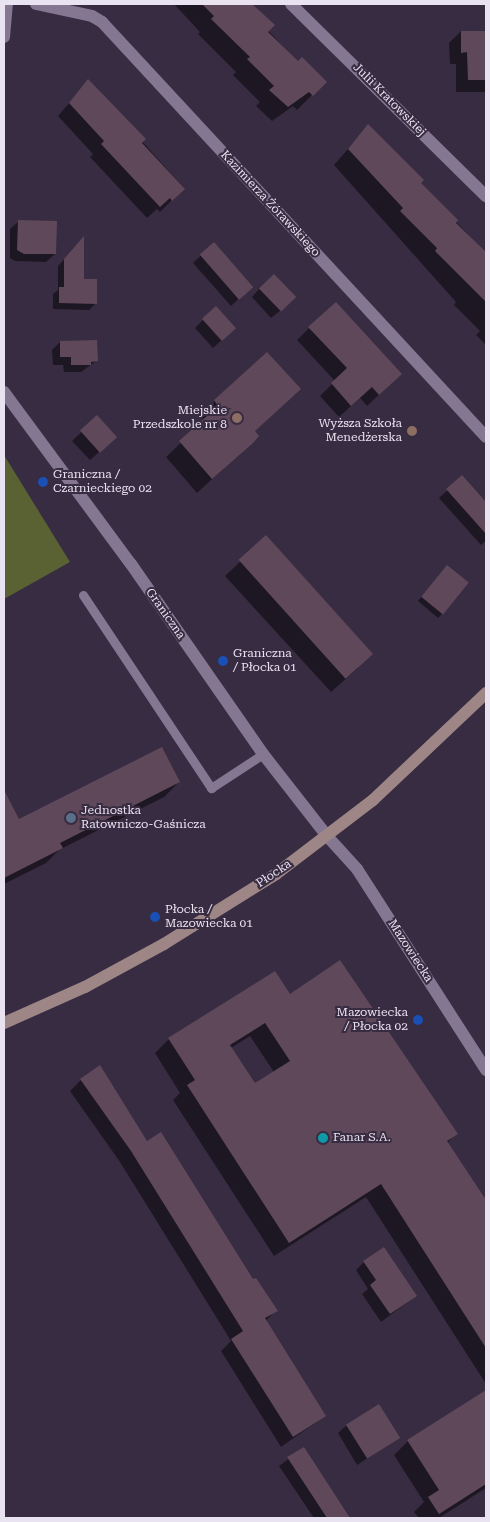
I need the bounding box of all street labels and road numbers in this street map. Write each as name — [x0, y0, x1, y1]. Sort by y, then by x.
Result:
street label: Julii Kratowskiej — [350, 61, 428, 139]
street label: Kazimierza Żórawskiego — [217, 148, 323, 260]
street label: Graniczna — [142, 586, 188, 642]
street label: Płocka — [254, 857, 294, 891]
street label: Mazowiecka — [385, 917, 435, 985]

